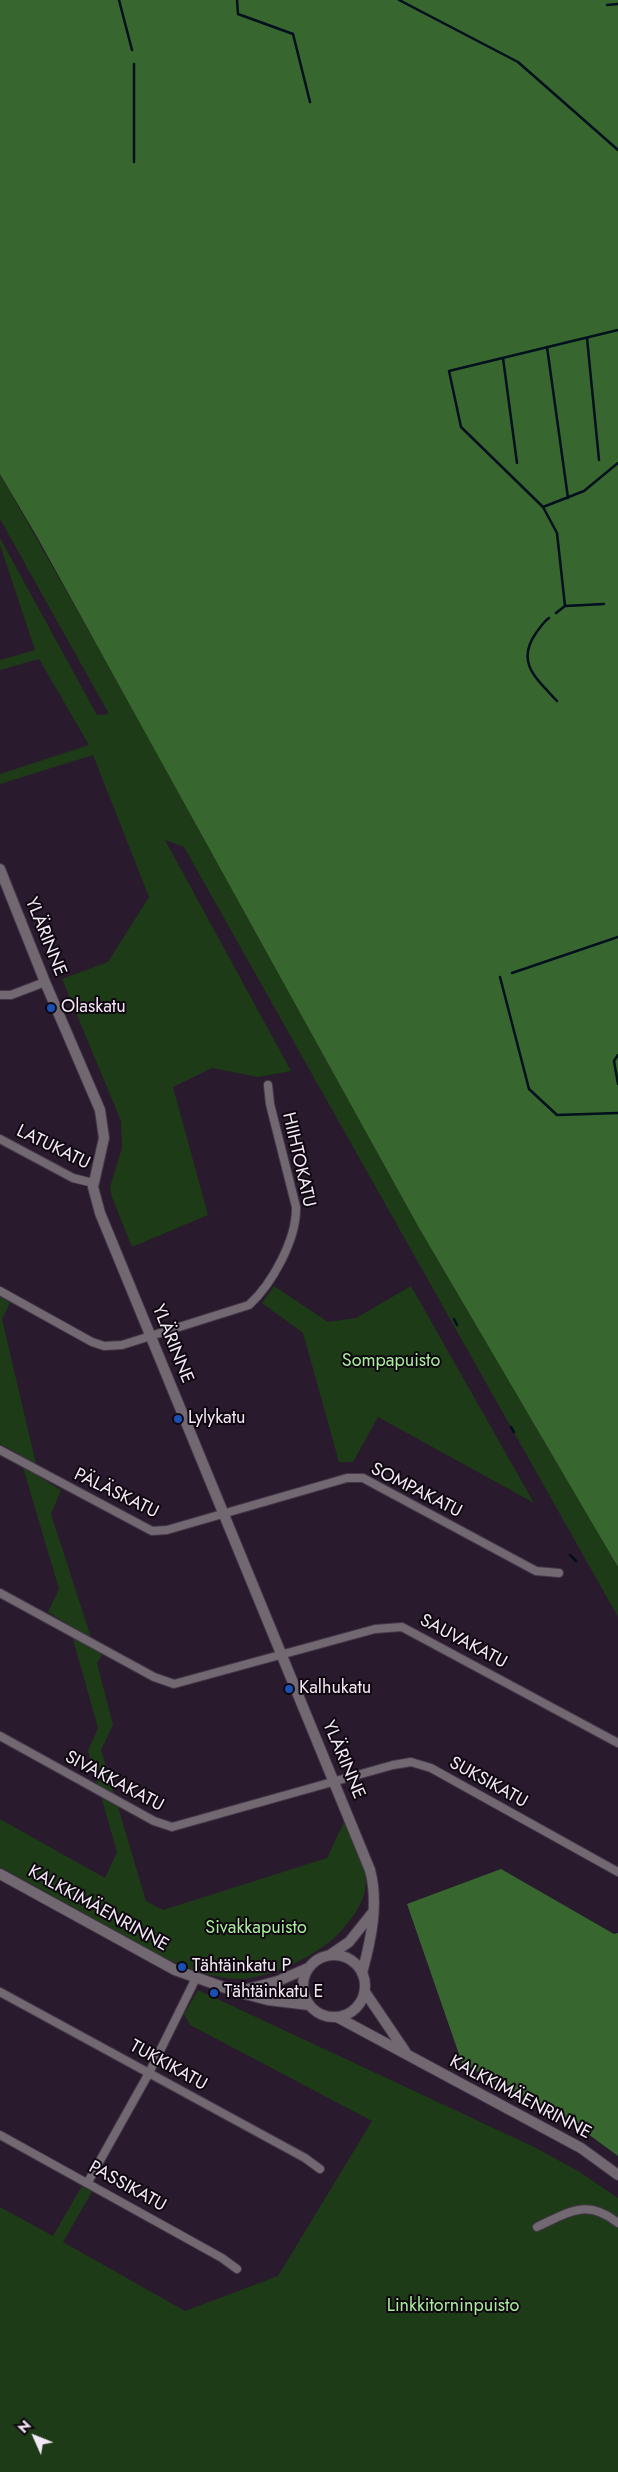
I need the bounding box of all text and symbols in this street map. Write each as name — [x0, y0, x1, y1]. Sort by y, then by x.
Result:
street label: YLÄRINNE — [19, 895, 71, 979]
place label: Olaskatu — [61, 997, 126, 1019]
marker: Olaskatu — [45, 1002, 57, 1014]
street label: HIIHTOKATU — [277, 1110, 319, 1210]
street label: LATUKATU — [13, 1121, 93, 1175]
street label: YLÄRINNE — [146, 1302, 198, 1386]
park label: Sompapuisto — [342, 1351, 440, 1373]
place label: Lylykatu — [188, 1408, 246, 1430]
marker: Lylykatu — [172, 1413, 184, 1425]
street label: SOMPAKATU — [367, 1459, 465, 1523]
street label: PÄLÄSKATU — [70, 1464, 162, 1524]
street label: SAUVAKATU — [416, 1610, 510, 1674]
place label: Kalhukatu — [299, 1678, 371, 1700]
marker: Kalhukatu — [283, 1683, 295, 1695]
street label: YLÄRINNE — [317, 1718, 369, 1802]
street label: SIVAKKAKATU — [61, 1747, 167, 1817]
street label: SUKSIKATU — [445, 1753, 531, 1813]
street label: KALKKIMÄENRINNE — [24, 1861, 172, 1957]
park label: Sivakkapuisto — [205, 1918, 307, 1940]
place label: Tähtäinkatu P — [192, 1956, 291, 1978]
marker: Tähtäinkatu P — [176, 1961, 188, 1973]
place label: Tähtäinkatu E — [224, 1982, 323, 2004]
marker: Tähtäinkatu E — [208, 1987, 220, 1999]
street label: TUKKIKATU — [126, 2036, 210, 2096]
street label: KALKKIMÄENRINNE — [445, 2051, 595, 2145]
street label: PASSIKATU — [85, 2157, 169, 2217]
park label: Linkkitorninpuisto — [387, 2296, 519, 2318]
north arrow — [10, 2412, 60, 2462]
text: N — [13, 2416, 35, 2438]

